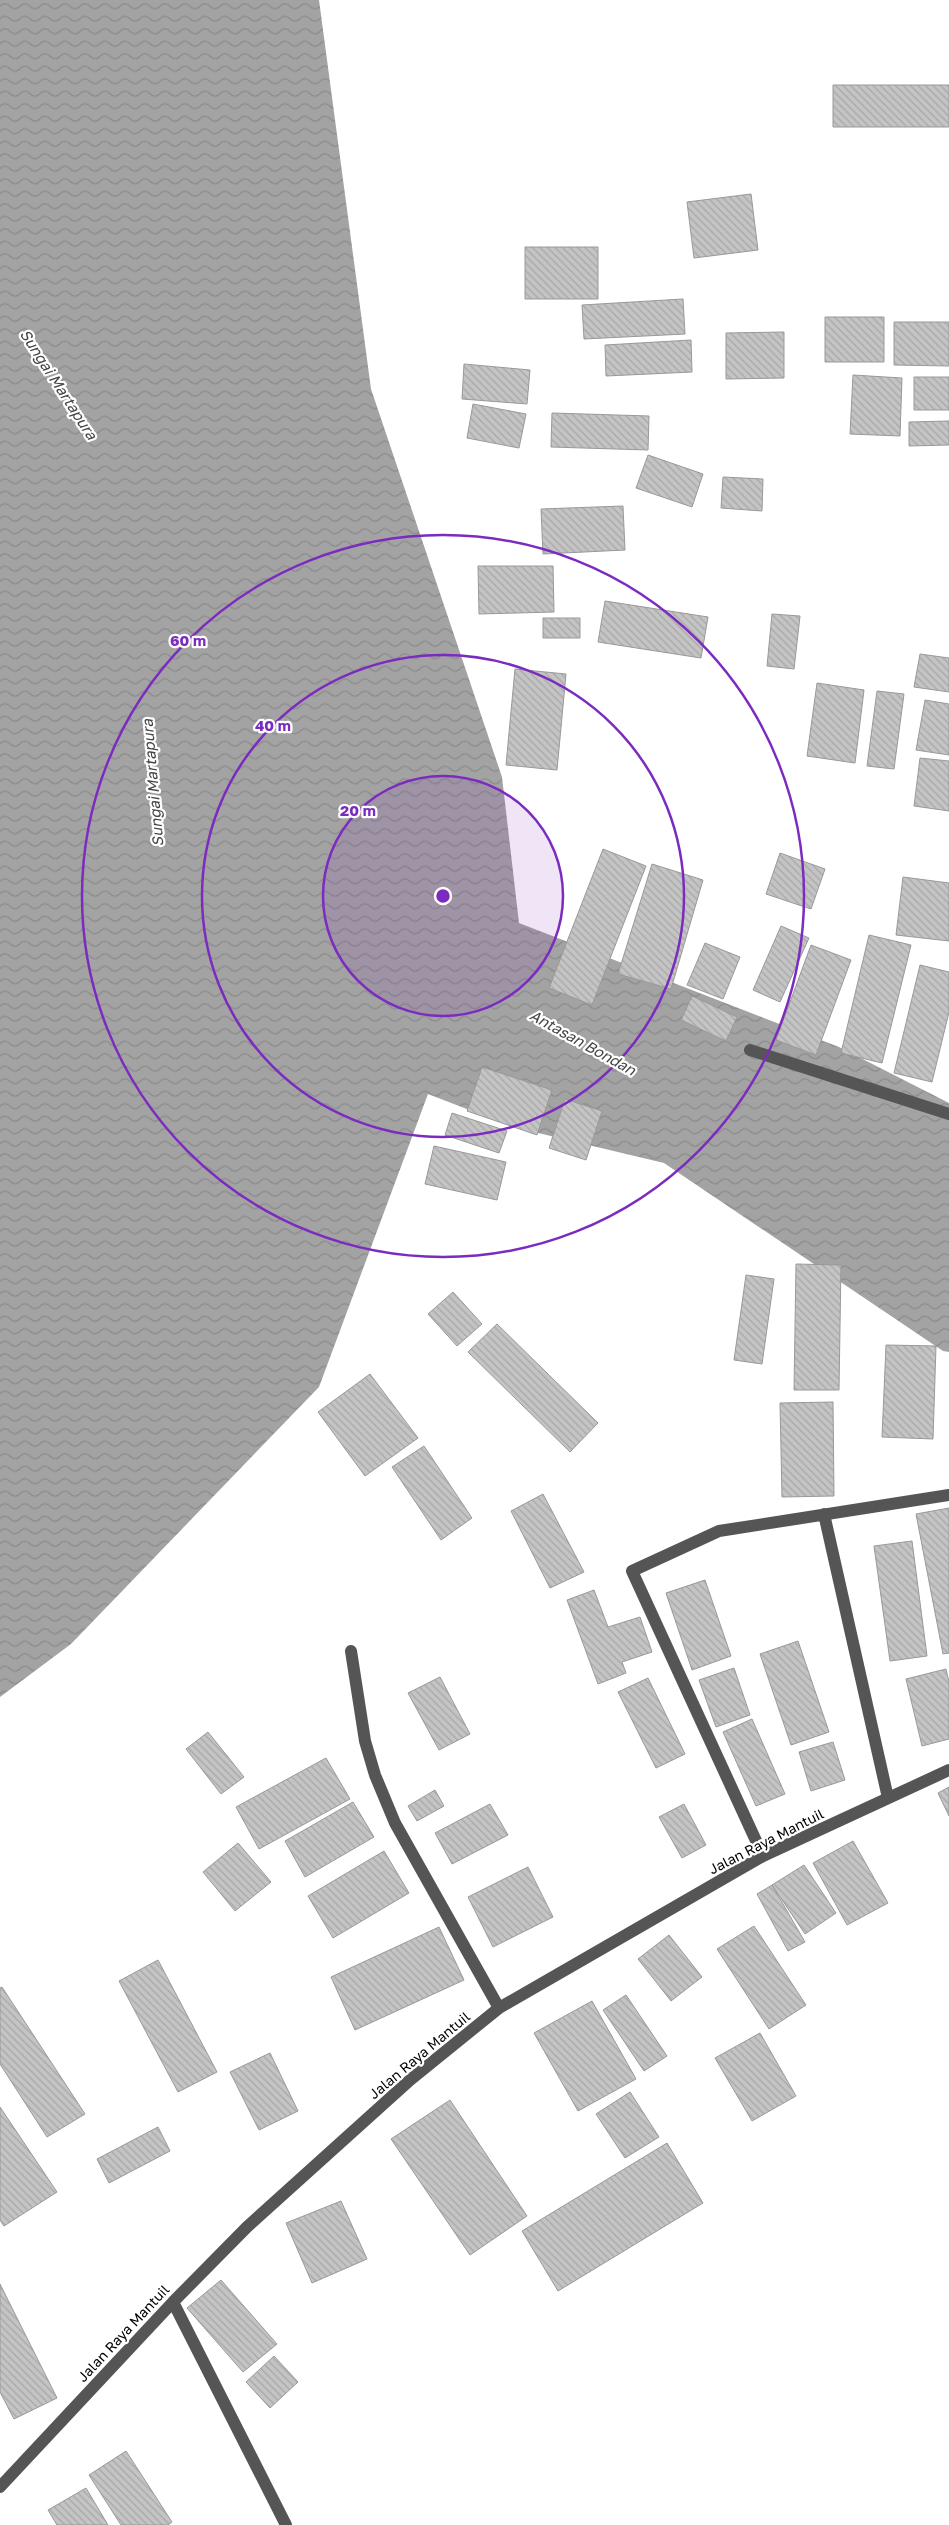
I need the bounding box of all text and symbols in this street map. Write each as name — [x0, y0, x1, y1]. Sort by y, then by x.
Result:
water label: Sungai Martapura — [16, 325, 102, 443]
text: 60 m — [170, 631, 206, 649]
text: 40 m — [255, 716, 291, 734]
water label: Sungai Martapura — [137, 718, 168, 847]
text: 20 m — [340, 801, 376, 819]
centre of rings — [434, 887, 452, 905]
water label: Antasan Bondan — [527, 1005, 640, 1079]
street label: Jalan Raya Mantuil — [706, 1805, 826, 1877]
street label: Jalan Raya Mantuil — [365, 2008, 473, 2102]
street label: Jalan Raya Mantuil — [74, 2281, 172, 2385]

